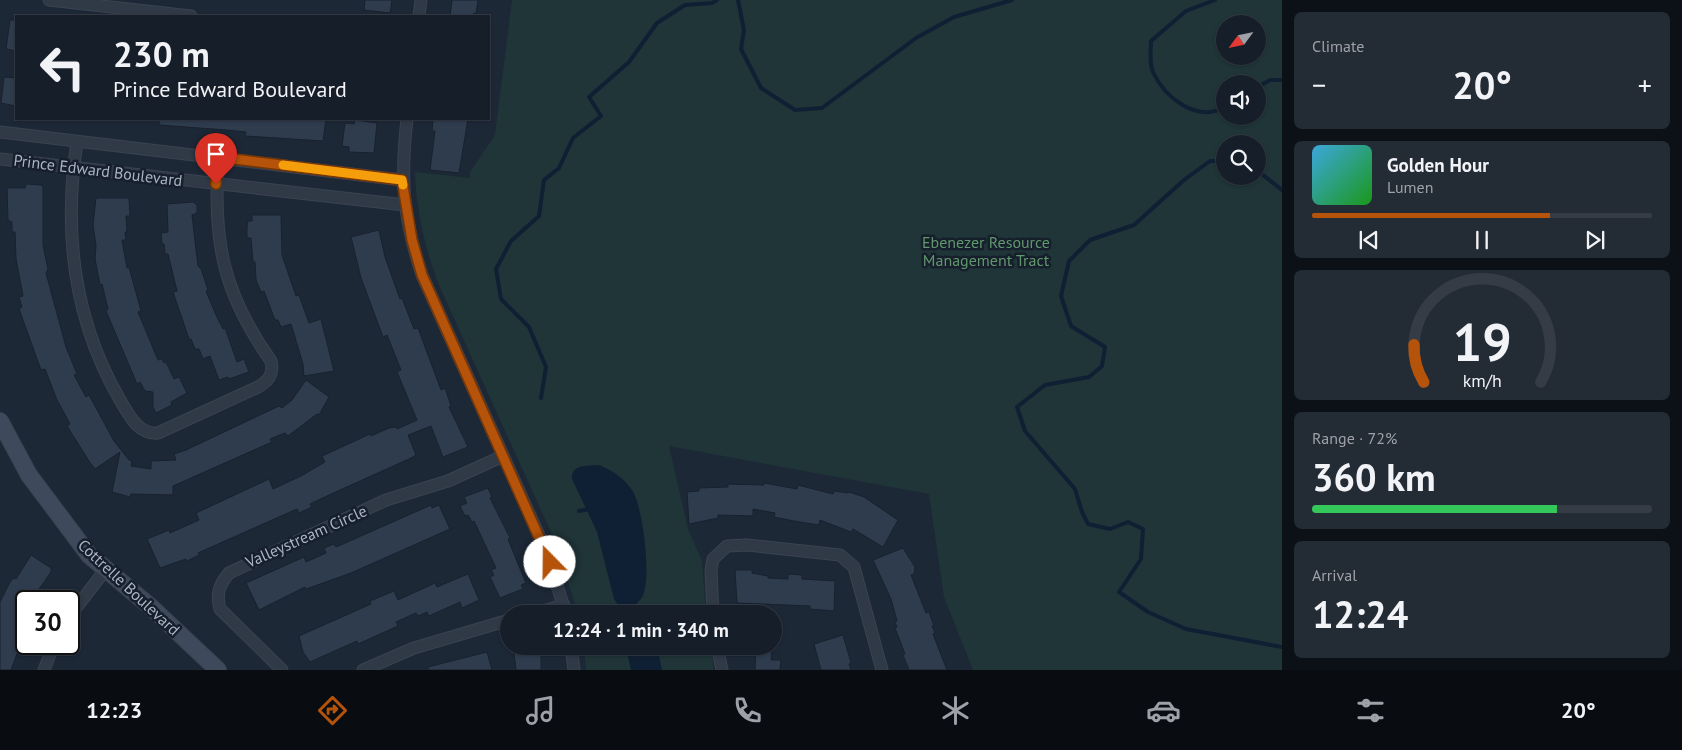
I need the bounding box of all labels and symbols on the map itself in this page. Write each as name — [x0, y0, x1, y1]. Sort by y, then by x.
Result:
north arrow — [1216, 15, 1266, 65]
pin — [195, 133, 237, 184]
street label: Prince Edward Boulevard — [12, 150, 184, 190]
park label: Ebenezer Resource Management Tract — [922, 232, 1050, 270]
street label: Valleystream Circle — [241, 500, 370, 572]
street label: Cottrelle Boulevard — [74, 535, 184, 639]
position arrow — [523, 535, 575, 587]
speed limit sign: 30 — [15, 590, 80, 655]

